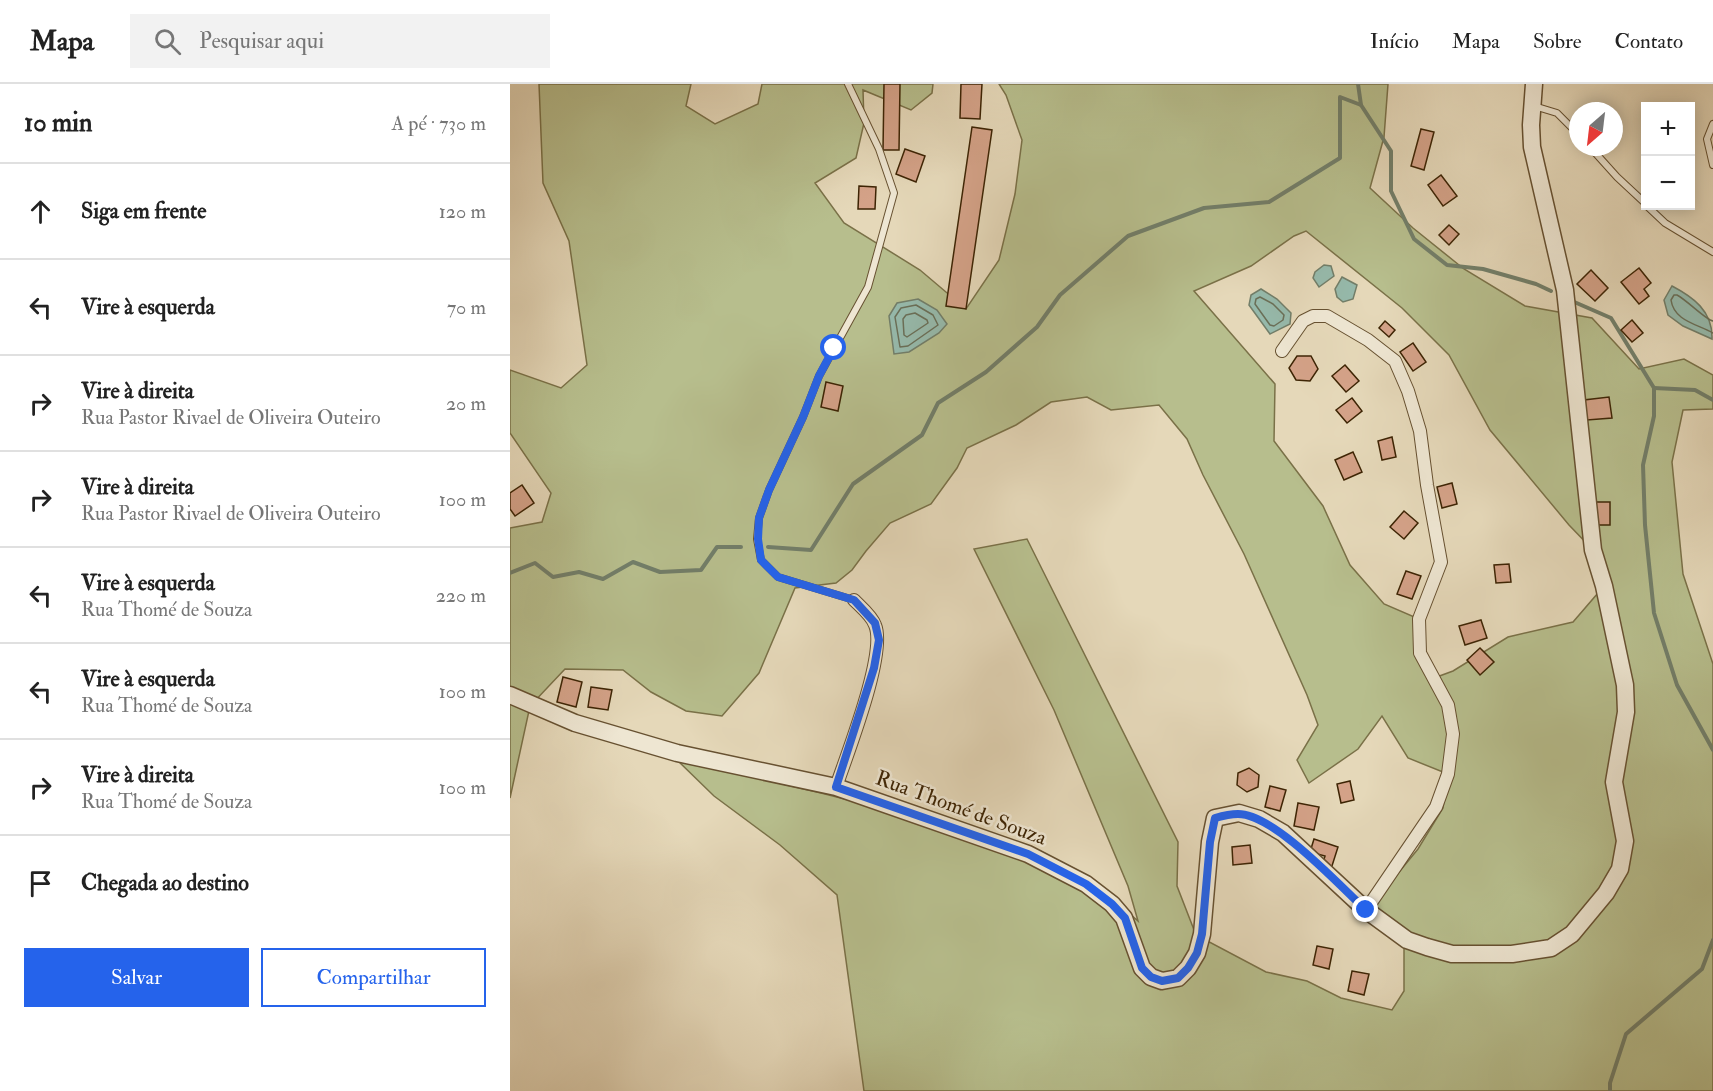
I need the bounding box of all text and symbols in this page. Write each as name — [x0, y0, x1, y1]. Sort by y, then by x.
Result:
search box — [130, 14, 550, 68]
text: Mapa — [30, 24, 94, 59]
icon: search — [151, 25, 184, 58]
text: Pesquisar aqui — [199, 27, 324, 55]
text: Início — [1370, 28, 1419, 55]
text: Mapa — [1452, 28, 1500, 55]
text: Sobre — [1533, 28, 1582, 55]
text: Contato — [1615, 28, 1683, 55]
north arrow — [1569, 102, 1623, 156]
map controls — [1641, 102, 1695, 210]
button: + — [1641, 102, 1695, 156]
text: 10 min — [24, 107, 92, 139]
text: A pé · 730 m — [391, 111, 486, 136]
button: − — [1641, 156, 1695, 210]
icon: ahead — [24, 195, 57, 228]
text: Siga em frente — [81, 197, 206, 225]
text: 120 m — [439, 199, 486, 224]
icon: left — [24, 291, 57, 324]
text: Vire à esquerda — [81, 293, 215, 321]
text: 70 m — [447, 295, 486, 320]
route start — [820, 334, 846, 360]
text: Vire à direita — [81, 377, 194, 405]
icon: right — [24, 387, 57, 420]
text: 20 m — [446, 391, 486, 416]
text: Rua Pastor Rivael de Oliveira Outeiro — [81, 405, 381, 430]
text: Vire à direita — [81, 473, 194, 501]
icon: right — [24, 483, 57, 516]
text: 100 m — [439, 487, 486, 512]
text: Rua Pastor Rivael de Oliveira Outeiro — [81, 501, 381, 526]
text: Vire à esquerda — [81, 569, 215, 597]
icon: left — [24, 579, 57, 612]
text: 220 m — [436, 583, 486, 608]
text: Rua Thomé de Souza — [81, 597, 252, 622]
text: Vire à esquerda — [81, 665, 215, 693]
icon: left — [24, 675, 57, 708]
text: 100 m — [439, 679, 486, 704]
text: Rua Thomé de Souza — [81, 693, 252, 718]
text: Vire à direita — [81, 761, 194, 789]
street label: Rua Thomé de Souza — [872, 765, 1050, 852]
icon: right — [24, 771, 57, 804]
text: 100 m — [439, 775, 486, 800]
text: Rua Thomé de Souza — [81, 789, 252, 814]
icon: arrive — [24, 867, 57, 900]
text: Chegada ao destino — [81, 869, 249, 897]
route end — [1352, 896, 1378, 922]
button: Salvar — [24, 948, 249, 1007]
button: Compartilhar — [261, 948, 486, 1007]

